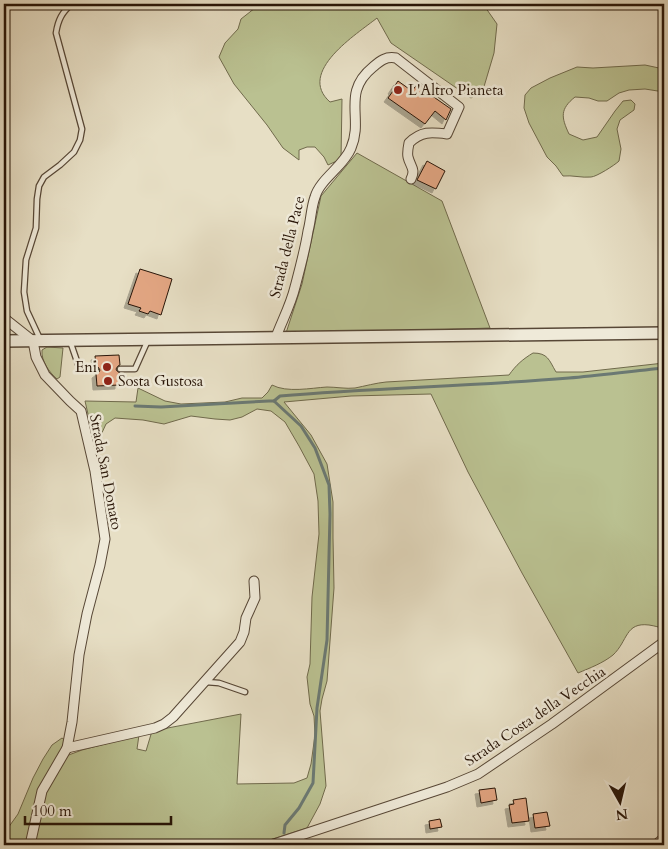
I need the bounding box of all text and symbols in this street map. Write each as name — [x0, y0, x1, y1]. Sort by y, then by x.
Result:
place label: L'Altro Pianeta — [408, 80, 504, 100]
marker: L'Altro Pianeta — [392, 84, 404, 96]
street label: Strada della Pace — [265, 194, 309, 300]
place label: Eni — [75, 357, 97, 377]
marker: Eni — [101, 361, 113, 373]
place label: Sosta Gustosa — [118, 371, 204, 391]
marker: Sosta Gustosa — [102, 375, 114, 387]
street label: Strada San Donato — [85, 412, 127, 532]
street label: Strada Costa della Vecchia — [461, 661, 610, 771]
north arrow — [596, 776, 646, 826]
scale bar — [25, 794, 171, 826]
text: 100 m — [32, 801, 72, 821]
text: N — [614, 804, 629, 825]

